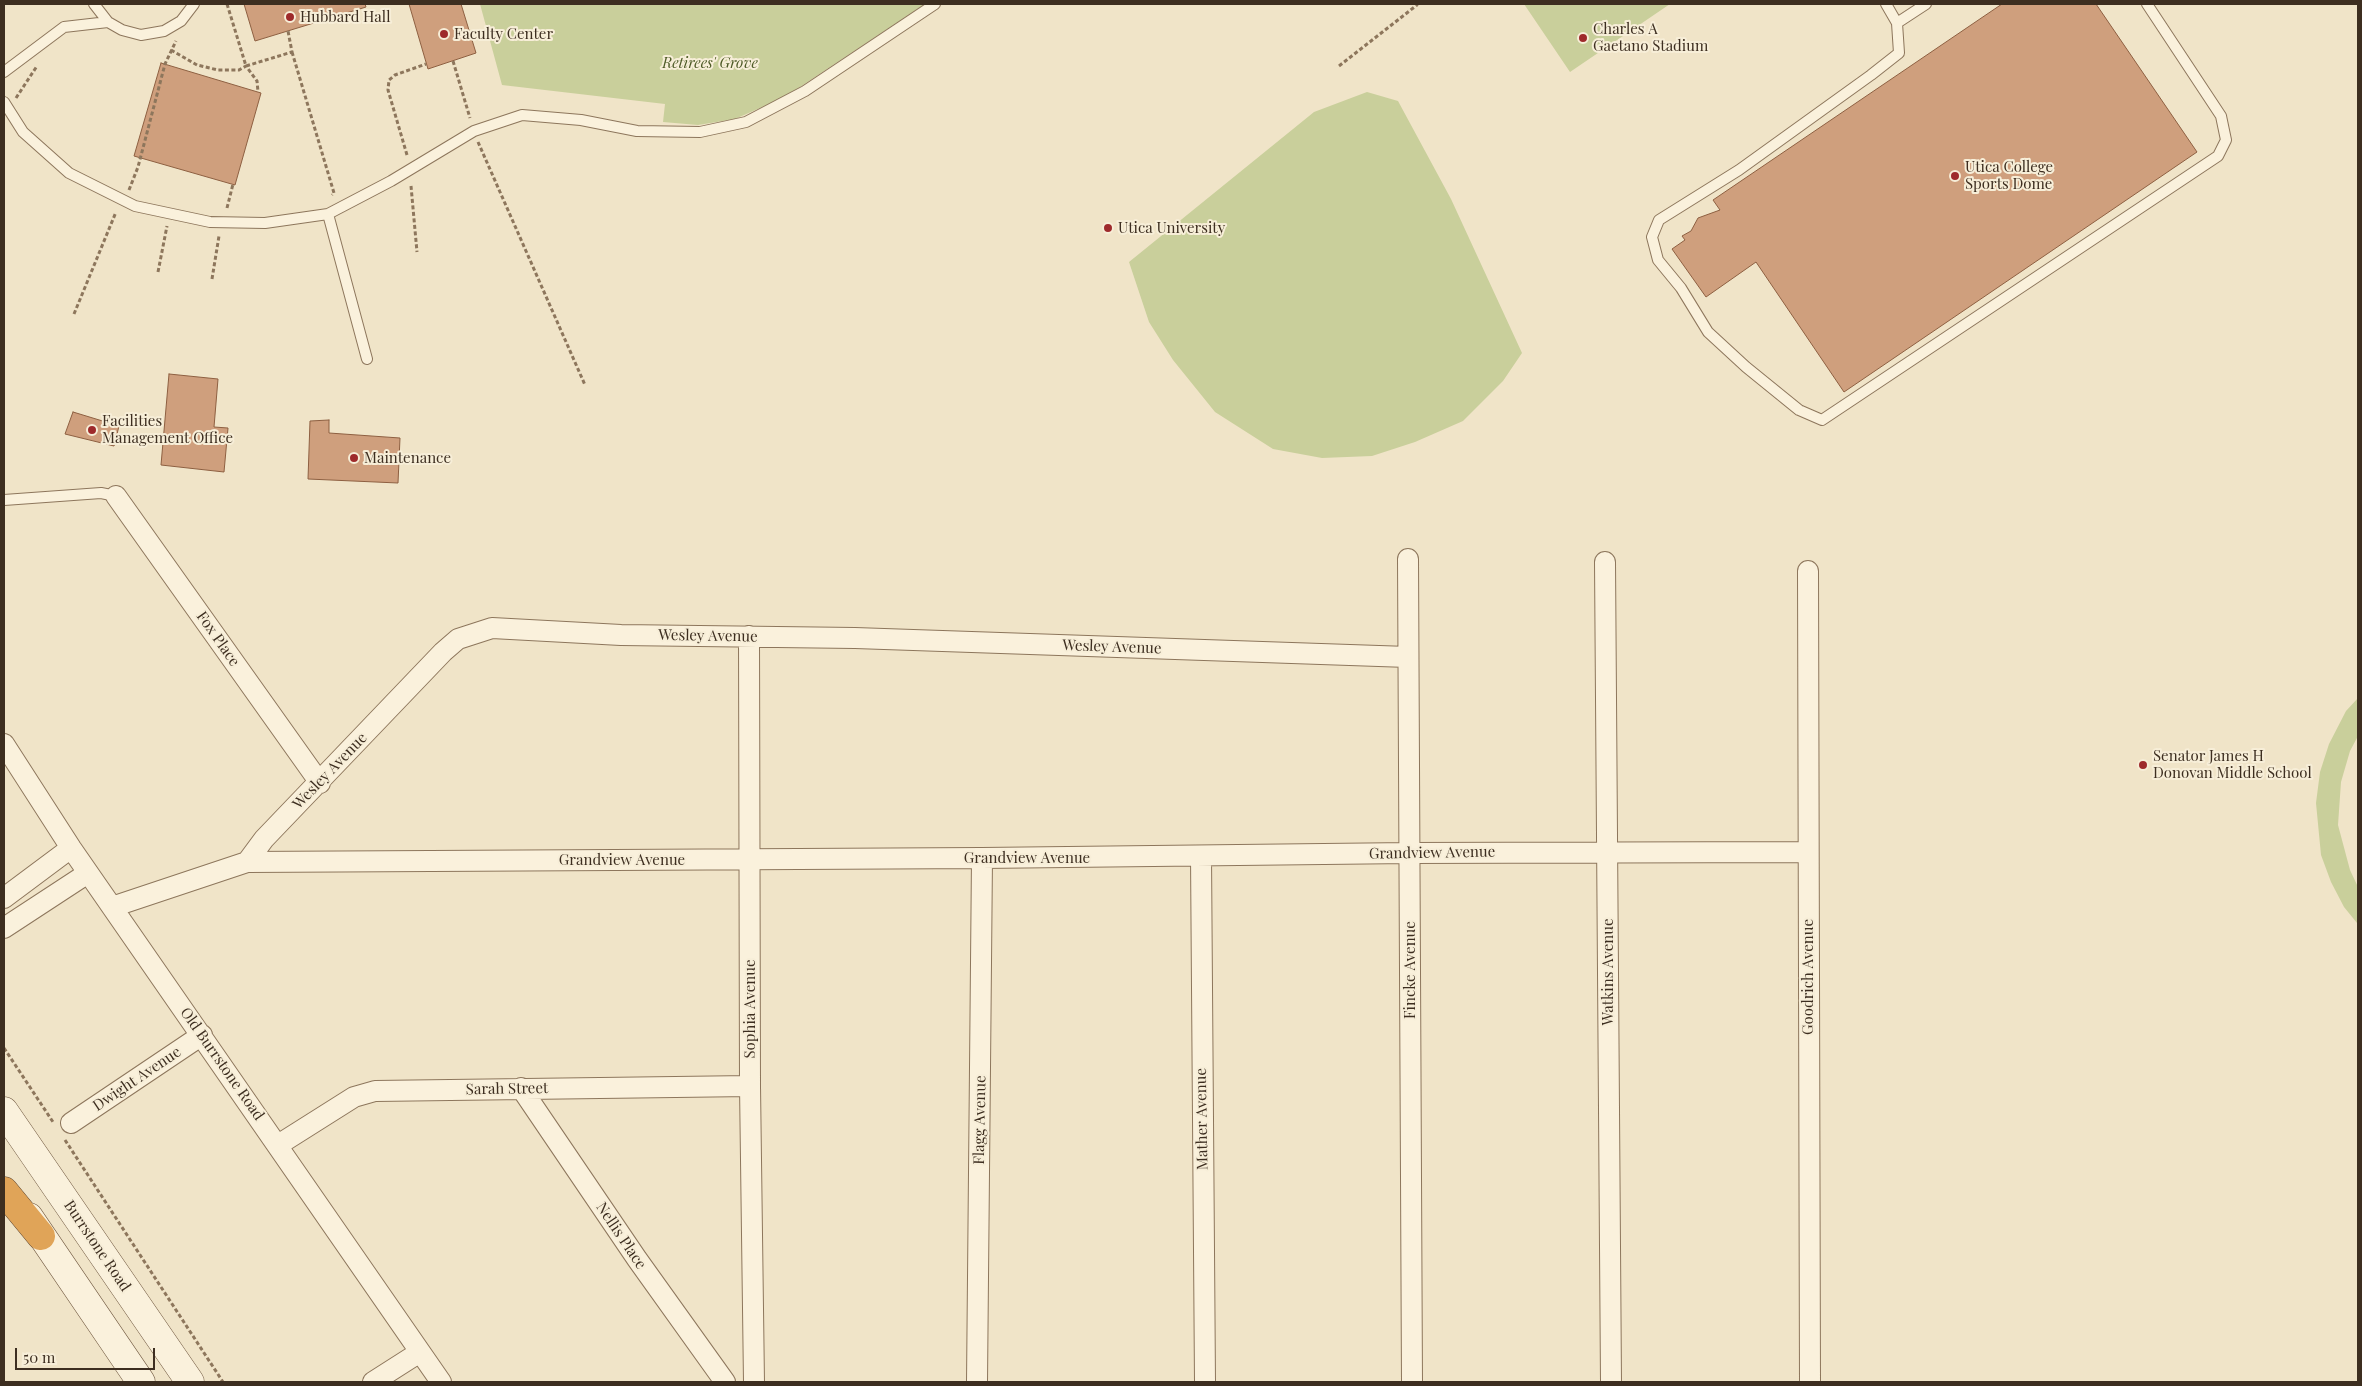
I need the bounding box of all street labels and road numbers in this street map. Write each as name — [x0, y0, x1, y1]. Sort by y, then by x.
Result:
street label: Fox Place — [193, 608, 243, 670]
street label: Wesley Avenue — [658, 626, 758, 646]
street label: Wesley Avenue — [1062, 636, 1162, 658]
street label: Wesley Avenue — [289, 729, 371, 813]
street label: Grandview Avenue — [1369, 843, 1495, 863]
street label: Grandview Avenue — [964, 849, 1090, 867]
street label: Grandview Avenue — [559, 851, 685, 869]
street label: Watkins Avenue — [1599, 918, 1617, 1026]
street label: Goodrich Avenue — [1799, 919, 1817, 1035]
street label: Fincke Avenue — [1401, 921, 1419, 1019]
street label: Sophia Avenue — [741, 960, 759, 1058]
street label: Old Burrstone Road — [176, 1004, 268, 1124]
street label: Dwight Avenue — [90, 1043, 184, 1115]
street label: Mather Avenue — [1192, 1068, 1212, 1170]
street label: Flagg Avenue — [970, 1075, 990, 1165]
street label: Sarah Street — [466, 1079, 548, 1099]
street label: Burrstone Road — [60, 1197, 134, 1295]
street label: Nellis Place — [592, 1199, 650, 1273]

